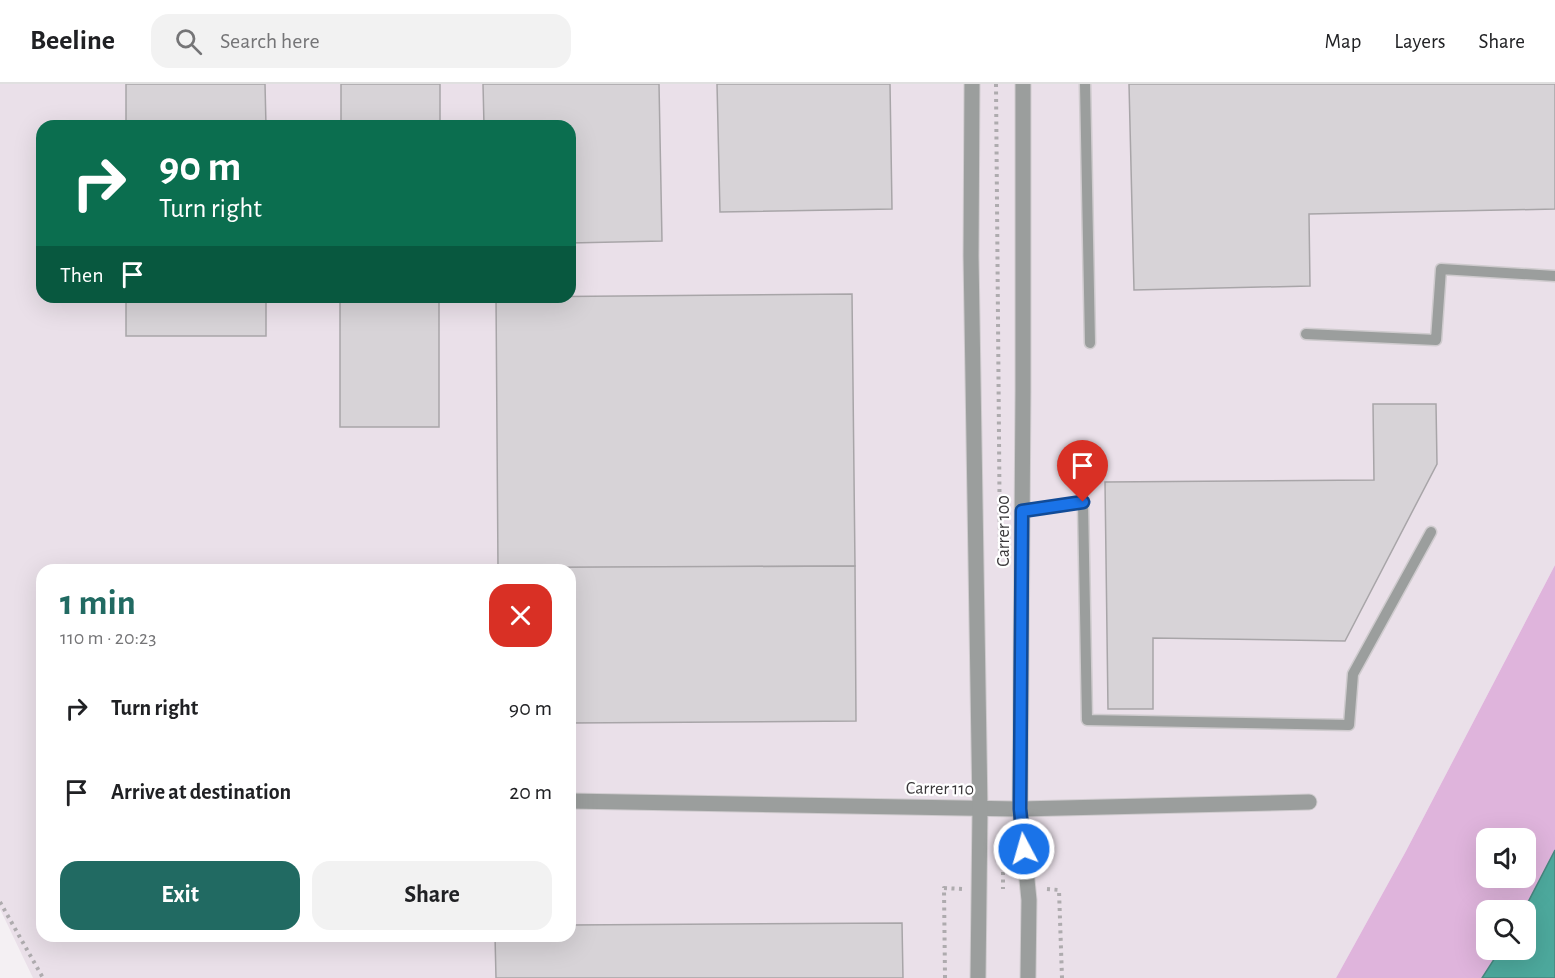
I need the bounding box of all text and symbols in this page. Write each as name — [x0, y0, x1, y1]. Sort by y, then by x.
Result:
search box — [151, 14, 571, 68]
icon: search — [172, 25, 205, 58]
text: Beeline — [30, 27, 115, 55]
text: Search here — [220, 30, 320, 52]
text: Map — [1325, 31, 1361, 52]
text: Layers — [1394, 31, 1445, 52]
text: Share — [1478, 31, 1525, 52]
icon: right — [60, 144, 138, 222]
text: 90 m — [159, 146, 241, 188]
text: Turn right — [159, 195, 262, 222]
icon: arrive — [116, 258, 149, 291]
text: Then — [60, 264, 104, 286]
pin — [1057, 440, 1108, 502]
icon: arrive — [1066, 449, 1099, 482]
street label: Carrer 100 — [995, 495, 1013, 567]
button: close — [489, 584, 552, 647]
text: 1 min — [60, 585, 136, 621]
text: 110 m · 20:23 — [60, 628, 156, 648]
icon: right — [60, 692, 93, 725]
text: Turn right — [111, 697, 198, 719]
text: 90 m — [509, 697, 552, 719]
icon: arrive — [60, 776, 93, 809]
street label: Carrer 110 — [906, 779, 974, 799]
text: Arrive at destination — [111, 781, 291, 803]
text: 20 m — [509, 781, 552, 803]
position arrow — [992, 817, 1056, 881]
map controls — [1476, 828, 1536, 960]
button: sound — [1476, 828, 1536, 888]
button: Exit — [60, 861, 300, 930]
button: Share — [312, 861, 552, 930]
button: search — [1476, 900, 1536, 960]

